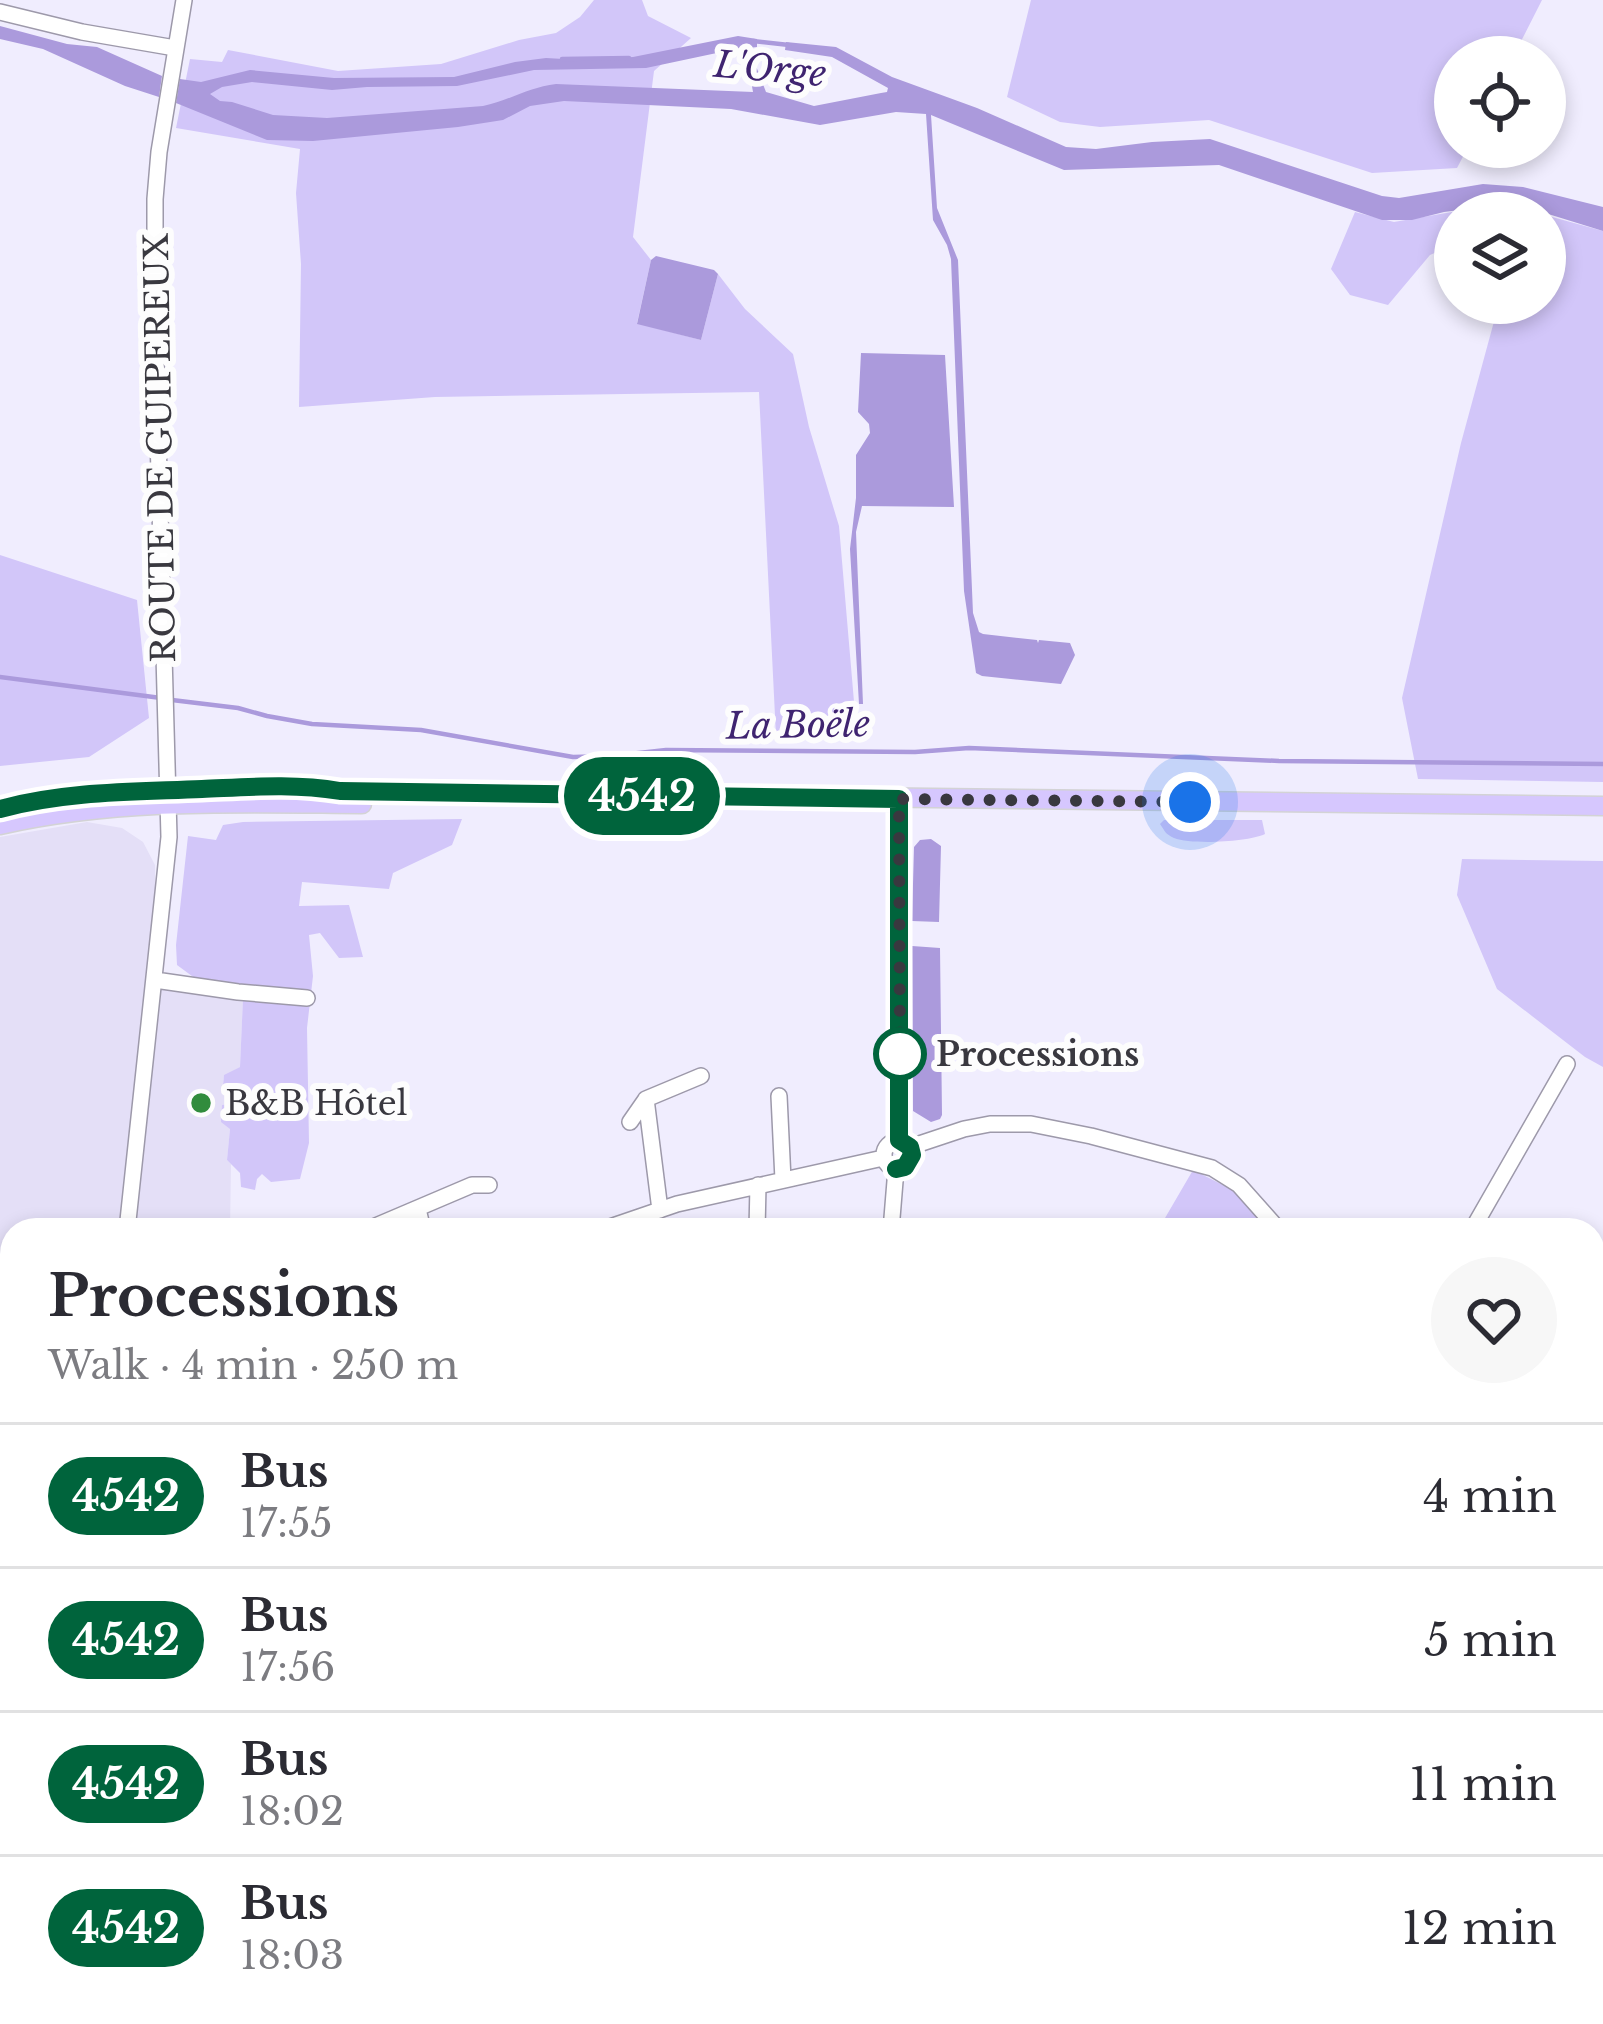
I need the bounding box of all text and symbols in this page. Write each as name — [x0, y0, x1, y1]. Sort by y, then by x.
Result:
map controls — [1434, 36, 1566, 324]
button: locate — [1434, 36, 1566, 168]
water label: L'Orge — [711, 42, 828, 96]
button: layers — [1434, 192, 1566, 324]
street label: ROUTE DE GUIPEREUX — [136, 232, 184, 663]
water label: La Boële — [725, 701, 870, 749]
line badge: 4542 — [558, 757, 726, 835]
text: 4542 — [588, 770, 696, 822]
your location — [1160, 772, 1220, 832]
marker: Processions — [875, 1029, 925, 1079]
place label: Processions — [936, 1034, 1139, 1075]
place label: B&B Hôtel — [225, 1083, 407, 1124]
marker: B&B Hôtel — [188, 1090, 214, 1116]
button: heart — [1431, 1257, 1557, 1383]
text: Processions — [48, 1261, 399, 1331]
text: Walk · 4 min · 250 m — [48, 1341, 458, 1390]
text: Bus — [240, 1443, 329, 1499]
text: 4 min — [1423, 1468, 1557, 1524]
text: 4542 — [72, 1470, 180, 1522]
text: 17:55 — [240, 1499, 333, 1548]
text: Bus — [240, 1587, 329, 1643]
text: 5 min — [1424, 1612, 1557, 1668]
text: 4542 — [72, 1614, 180, 1666]
text: 17:56 — [240, 1643, 335, 1692]
text: Bus — [240, 1731, 329, 1787]
text: 11 min — [1409, 1756, 1557, 1812]
text: 4542 — [72, 1758, 180, 1810]
text: 18:02 — [240, 1787, 344, 1836]
text: Bus — [240, 1875, 329, 1931]
text: 12 min — [1402, 1900, 1557, 1956]
text: 4542 — [72, 1902, 180, 1954]
text: 18:03 — [240, 1931, 344, 1980]

